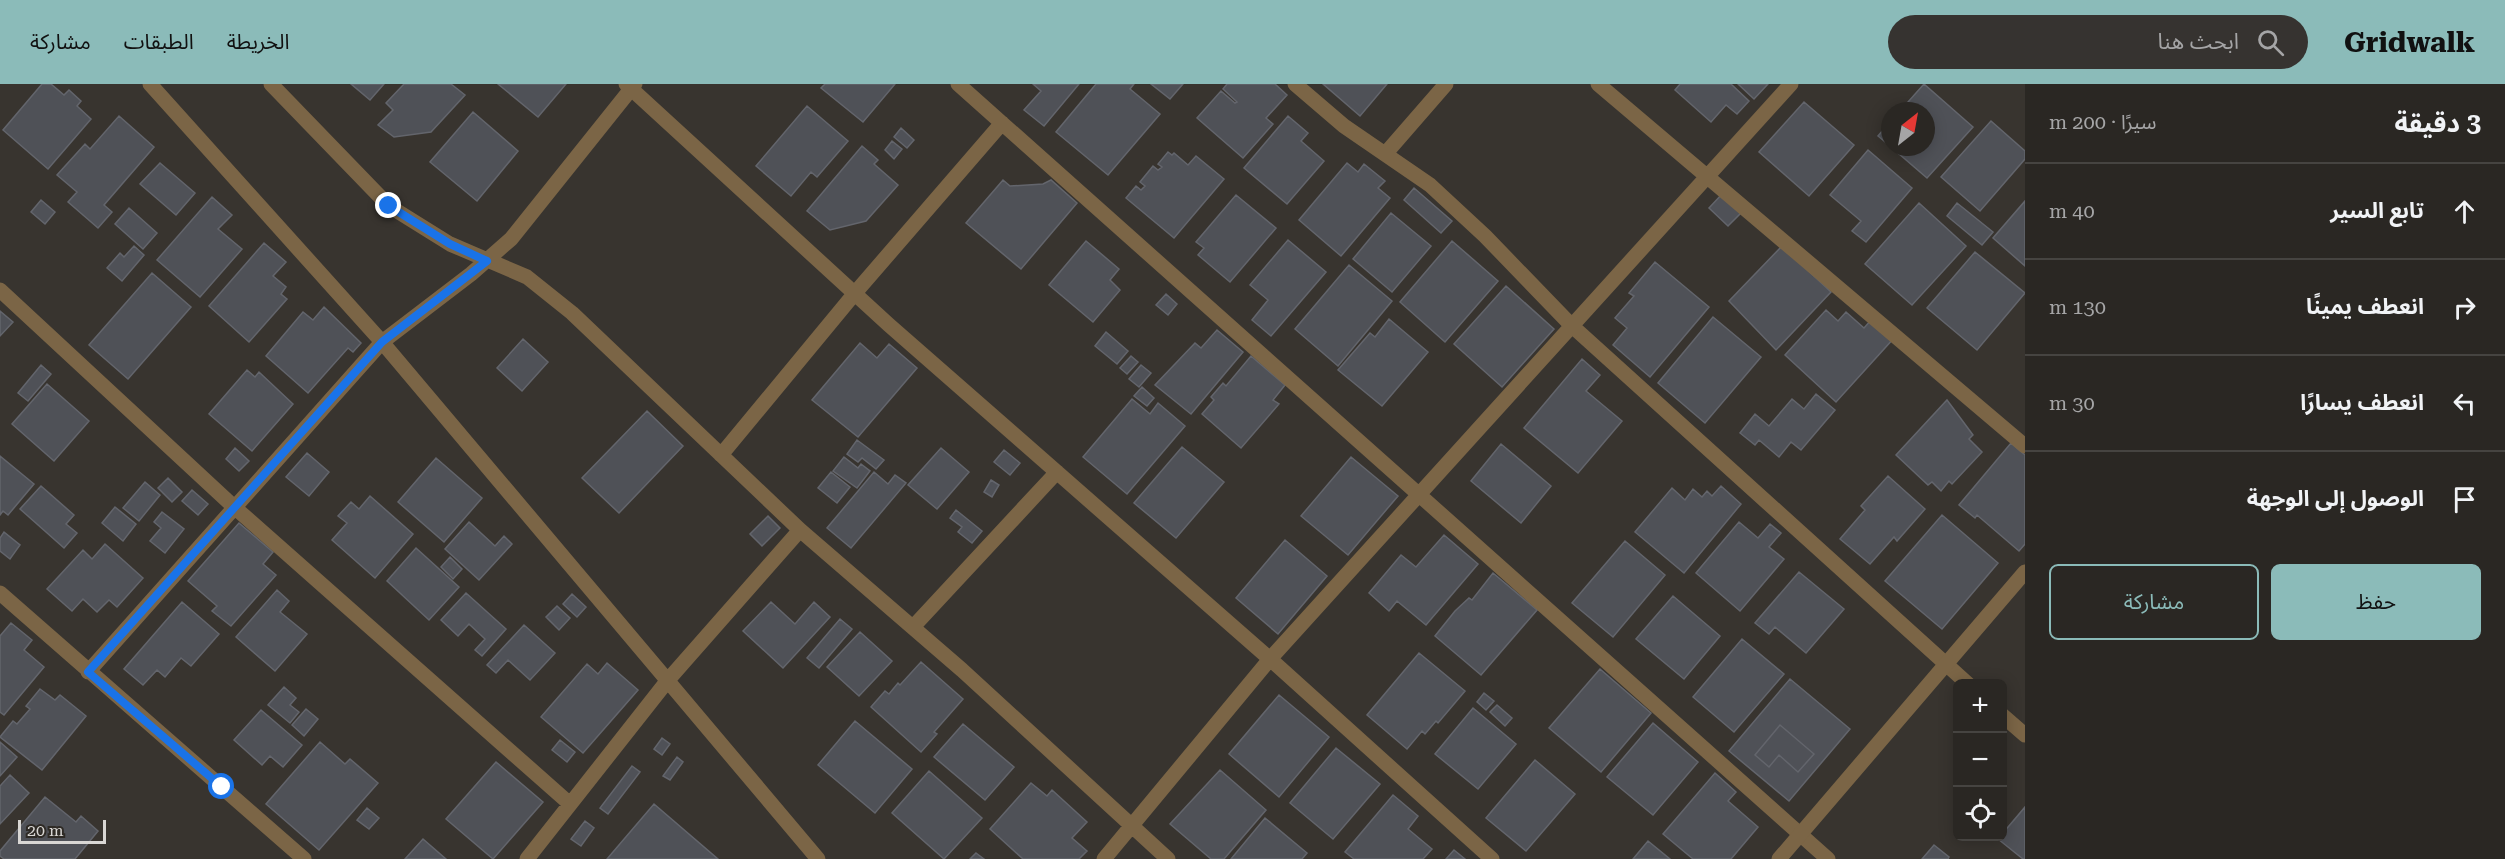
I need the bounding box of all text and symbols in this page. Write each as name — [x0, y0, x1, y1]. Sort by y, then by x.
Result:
search box — [1888, 15, 2308, 69]
icon: search — [2254, 26, 2287, 59]
text: Gridwalk — [2344, 26, 2475, 59]
text: ابحث هنا — [2158, 29, 2239, 54]
text: مشاركة — [30, 30, 91, 54]
text: الطبقات — [124, 30, 194, 54]
text: الخريطة — [227, 30, 290, 54]
north arrow — [1881, 102, 1935, 156]
text: 3 دقيقة — [2394, 108, 2481, 138]
text: سيرًا · 200 m — [2049, 110, 2156, 134]
route end — [375, 192, 401, 218]
icon: ahead — [2448, 195, 2481, 228]
text: تابع السير — [2330, 198, 2424, 223]
text: 40 m — [2049, 199, 2095, 223]
icon: right — [2448, 291, 2481, 324]
text: انعطف يمينًا — [2306, 294, 2424, 319]
text: 130 m — [2049, 295, 2106, 319]
icon: left — [2448, 387, 2481, 420]
text: انعطف يسارًا — [2300, 390, 2424, 415]
text: 30 m — [2049, 391, 2095, 415]
icon: arrive — [2448, 483, 2481, 516]
text: الوصول إلى الوجهة — [2247, 486, 2424, 511]
button: مشاركة — [2049, 564, 2259, 640]
button: حفظ — [2271, 564, 2481, 640]
map controls — [1953, 679, 2007, 841]
button: + — [1953, 679, 2007, 733]
button: − — [1953, 733, 2007, 787]
route start — [208, 773, 234, 799]
button: locate — [1953, 787, 2007, 841]
scale bar — [18, 817, 106, 844]
text: 20 m — [27, 821, 64, 840]

